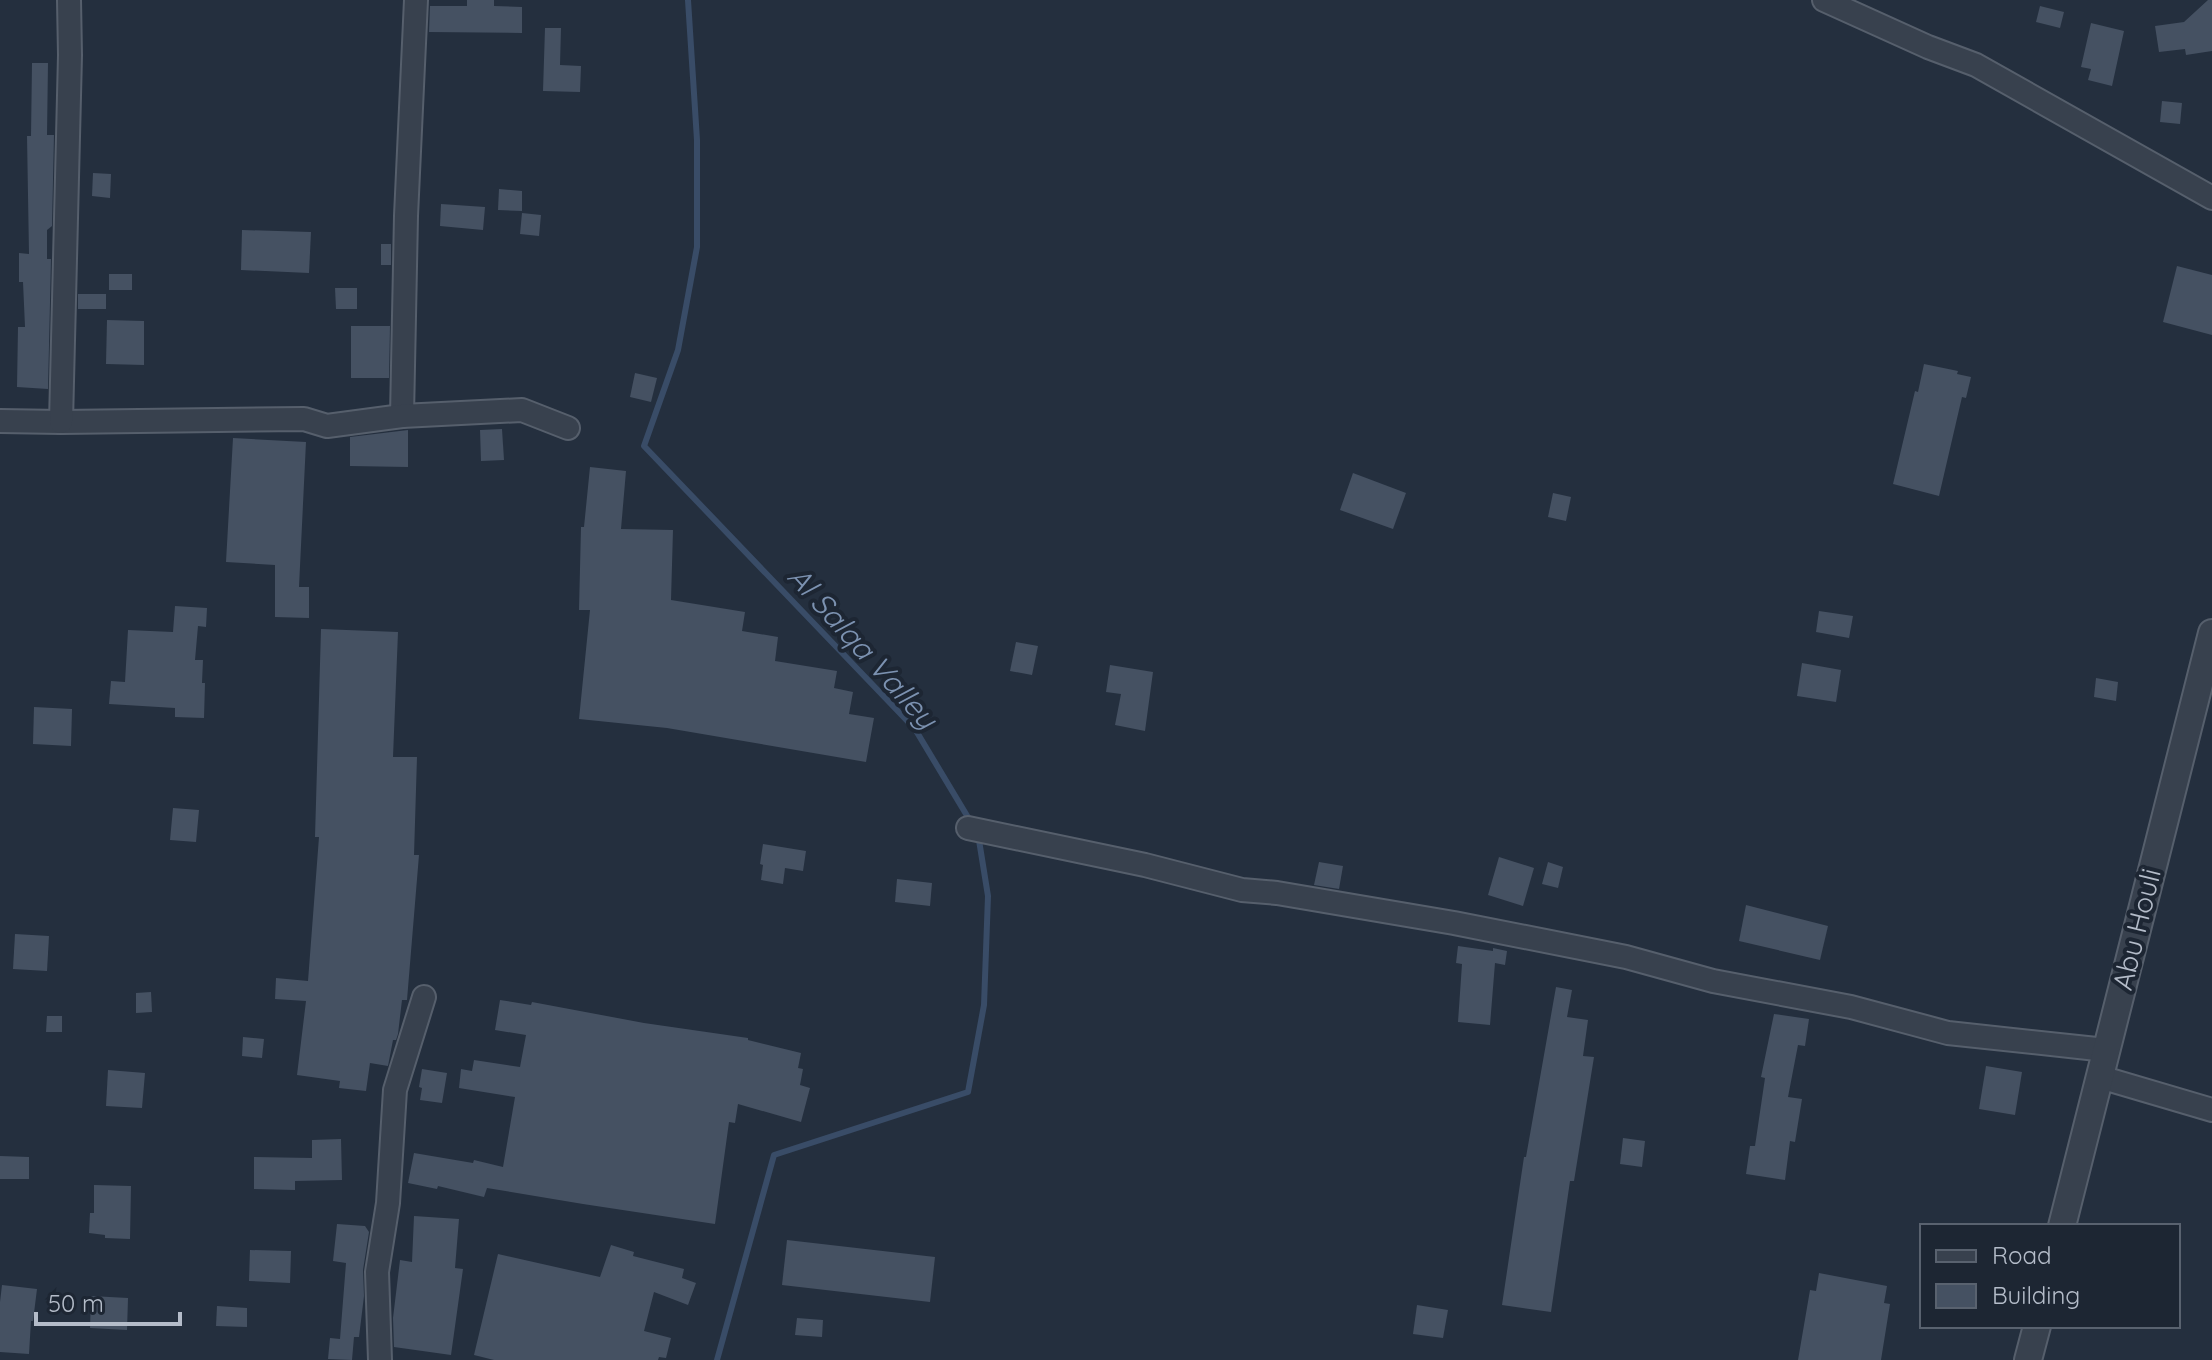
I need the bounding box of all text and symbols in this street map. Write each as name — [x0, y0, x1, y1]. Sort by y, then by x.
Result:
water label: Al Salqa Valley — [780, 558, 947, 738]
street label: Abu Houli — [2104, 865, 2168, 993]
legend — [1920, 1224, 2180, 1328]
text: Road — [1992, 1240, 2052, 1270]
scale bar — [36, 1276, 180, 1326]
text: Building — [1992, 1280, 2080, 1310]
text: 50 m — [48, 1288, 104, 1318]

